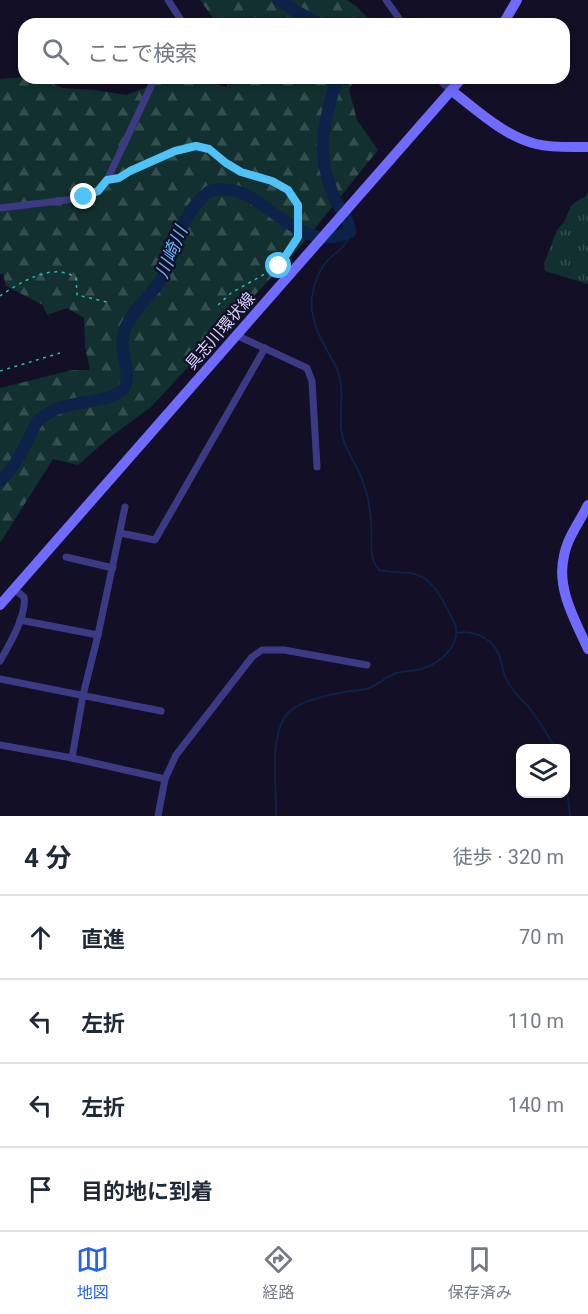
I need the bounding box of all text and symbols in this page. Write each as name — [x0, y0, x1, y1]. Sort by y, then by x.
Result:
search box — [18, 18, 570, 84]
icon: search — [39, 35, 72, 68]
text: ここで検索 — [87, 41, 197, 66]
route end — [70, 183, 96, 209]
water label: 川崎川 — [151, 221, 192, 281]
route start — [265, 252, 291, 278]
street label: 具志川環状線 — [181, 289, 259, 373]
map controls — [516, 744, 570, 798]
button: layers — [516, 744, 570, 798]
text: 4 分 — [24, 843, 71, 873]
text: 徒歩 · 320 m — [453, 845, 564, 869]
icon: ahead — [24, 921, 57, 954]
text: 70 m — [519, 925, 564, 949]
text: 直進 — [81, 927, 125, 952]
icon: left — [24, 1005, 57, 1038]
text: 110 m — [508, 1009, 564, 1033]
text: 左折 — [81, 1011, 125, 1036]
icon: left — [24, 1089, 57, 1122]
text: 140 m — [508, 1093, 564, 1117]
text: 左折 — [81, 1095, 125, 1120]
icon: arrive — [24, 1173, 57, 1206]
text: 目的地に到着 — [81, 1179, 213, 1204]
tab: 地図 — [76, 1243, 109, 1303]
tab: 経路 — [262, 1243, 295, 1303]
tab: 保存済み — [448, 1243, 512, 1303]

